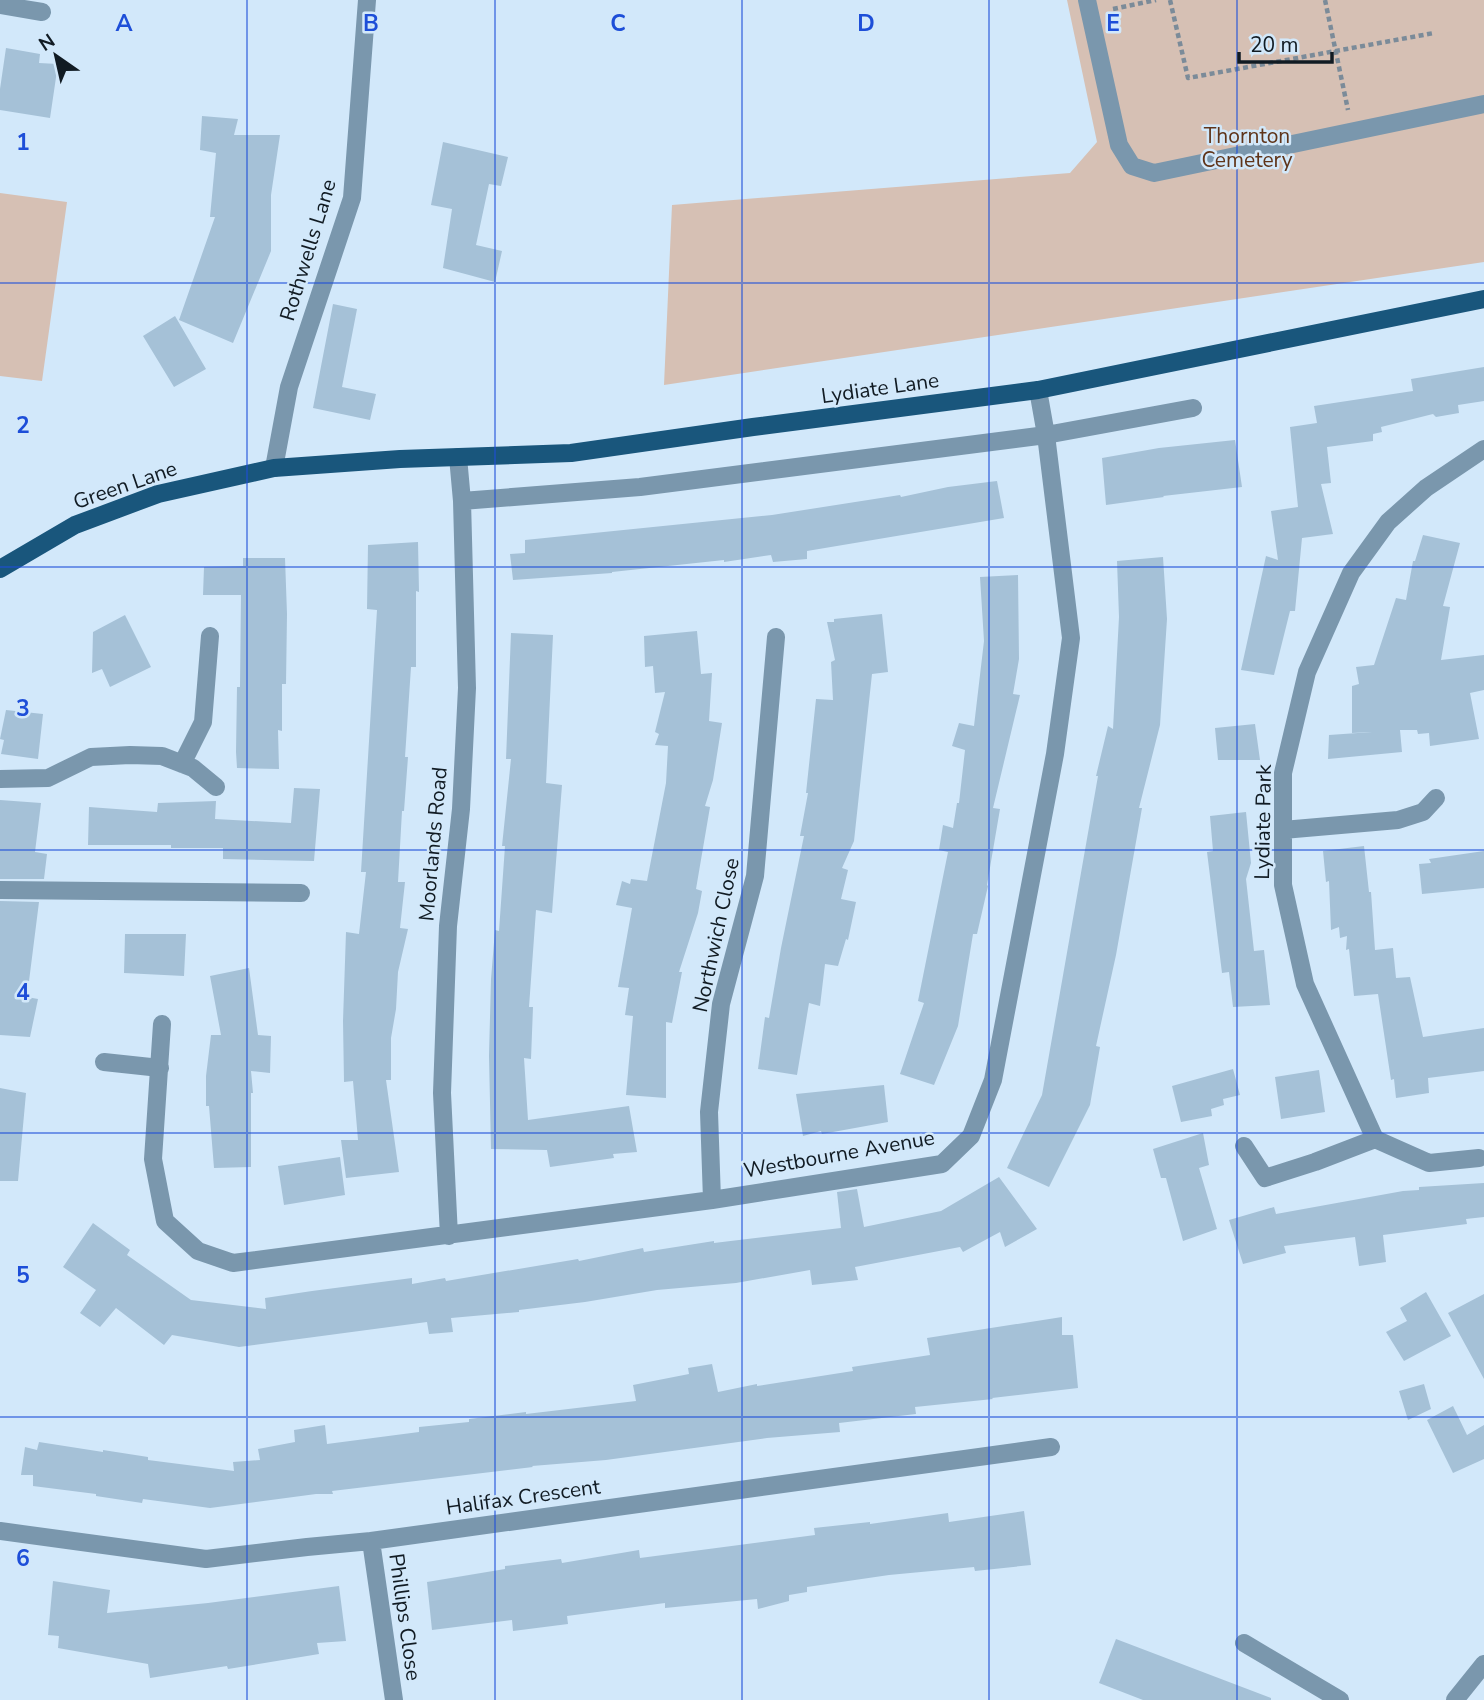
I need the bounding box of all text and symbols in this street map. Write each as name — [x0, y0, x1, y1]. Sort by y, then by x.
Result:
text: A — [115, 8, 133, 39]
text: B — [363, 8, 379, 39]
text: C — [610, 8, 626, 39]
text: D — [857, 8, 875, 39]
text: E — [1106, 8, 1120, 39]
north arrow — [21, 21, 91, 91]
scale bar — [1239, 21, 1332, 65]
text: N — [34, 28, 60, 57]
text: 20 m — [1250, 31, 1299, 59]
park label: Thornton Cemetery — [1201, 122, 1293, 174]
text: 1 — [16, 127, 30, 158]
street label: Rothwells Lane — [273, 176, 343, 324]
street label: Lydiate Lane — [819, 366, 941, 410]
text: 2 — [16, 410, 30, 441]
street label: Green Lane — [69, 454, 181, 516]
text: 3 — [16, 693, 30, 724]
street label: Lydiate Park — [1248, 764, 1278, 880]
street label: Moorlands Road — [412, 766, 454, 922]
street label: Northwich Close — [686, 855, 746, 1015]
text: 4 — [16, 977, 30, 1008]
street label: Westbourne Avenue — [741, 1123, 937, 1185]
text: 5 — [16, 1260, 30, 1291]
street label: Halifax Crescent — [444, 1472, 603, 1522]
text: 6 — [16, 1543, 30, 1574]
street label: Phillips Close — [382, 1552, 428, 1682]

